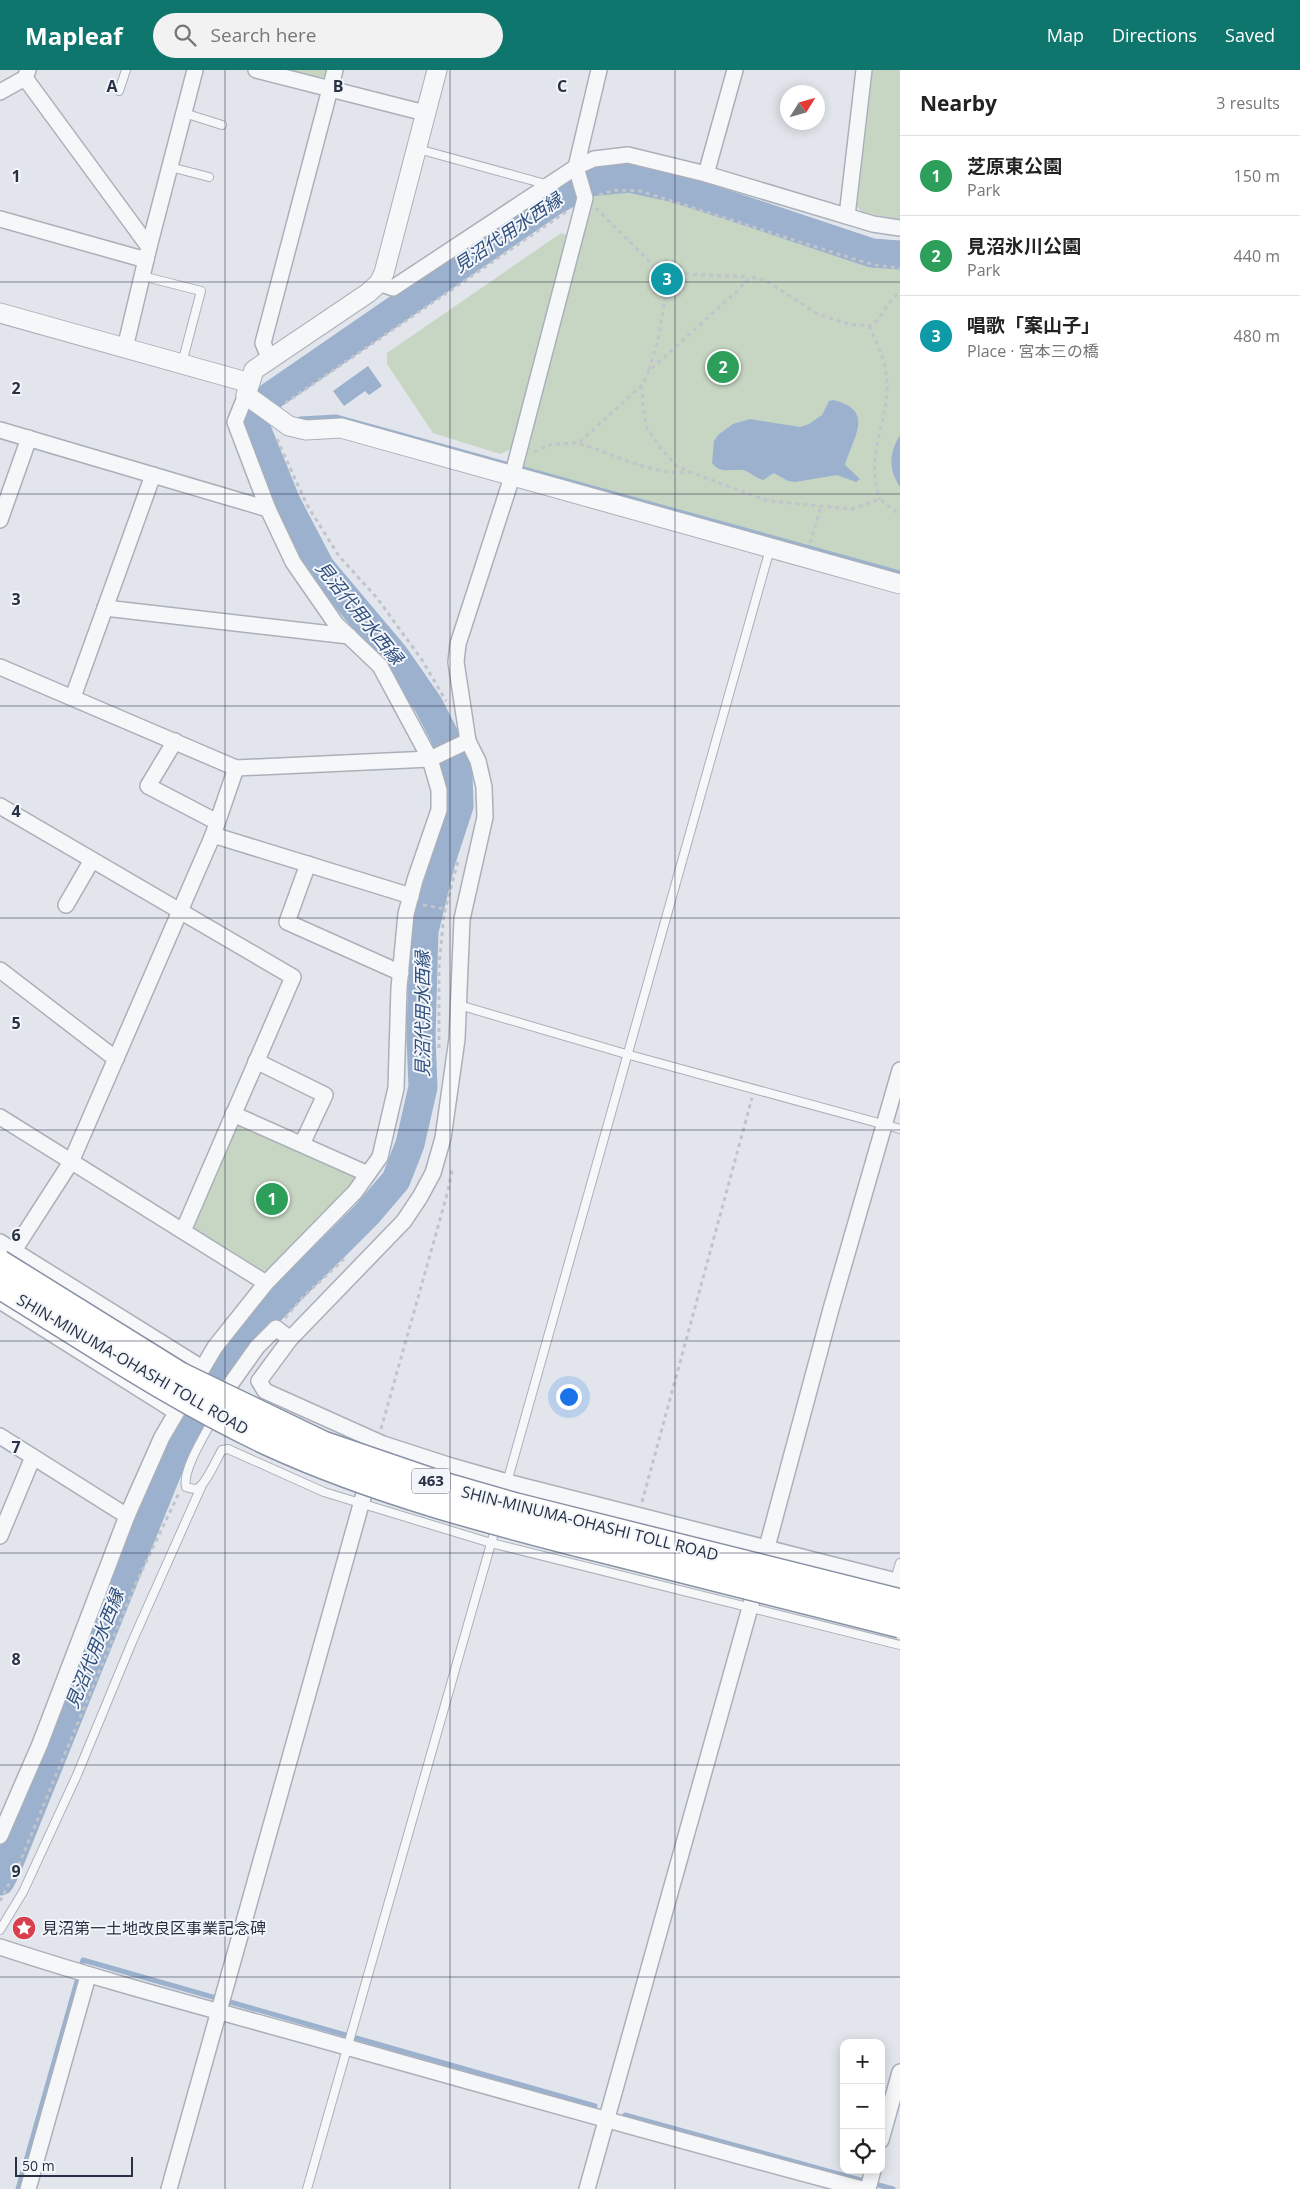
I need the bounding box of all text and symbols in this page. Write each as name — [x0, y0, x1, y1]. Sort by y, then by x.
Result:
search box — [153, 13, 503, 58]
text: Mapleaf — [25, 19, 123, 52]
icon: search — [171, 21, 199, 49]
text: Search here — [211, 22, 316, 48]
text: Map — [1047, 23, 1084, 47]
text: Directions — [1112, 23, 1197, 47]
text: Saved — [1225, 23, 1275, 47]
text: A — [106, 75, 118, 97]
text: B — [333, 75, 343, 97]
text: C — [557, 75, 567, 97]
north arrow — [780, 85, 825, 130]
text: Nearby — [920, 89, 997, 117]
text: 3 results — [1216, 92, 1280, 114]
text: 芝原東公園 — [967, 153, 1062, 179]
text: 1 — [11, 165, 21, 187]
text: 1 — [931, 165, 941, 187]
text: 150 m — [1234, 165, 1280, 187]
text: Park — [967, 179, 1000, 201]
water label: 見沼代用水西縁 — [449, 186, 568, 277]
text: 見沼氷川公園 — [967, 233, 1081, 259]
text: 2 — [931, 245, 941, 267]
text: 440 m — [1234, 245, 1280, 267]
text: Park — [967, 259, 1000, 281]
pin: 3 — [651, 260, 683, 298]
text: 唱歌「案山子」 — [967, 312, 1100, 338]
text: 3 — [931, 325, 941, 347]
text: 480 m — [1234, 325, 1280, 347]
text: Place · 宮本三の橋 — [967, 340, 1099, 362]
pin: 2 — [707, 348, 739, 386]
text: 2 — [11, 377, 21, 399]
water label: 見沼代用水西縁 — [311, 556, 410, 670]
text: 3 — [11, 588, 21, 610]
text: 4 — [11, 800, 21, 822]
water label: 見沼代用水西縁 — [410, 949, 434, 1077]
text: 5 — [11, 1012, 21, 1034]
pin: 1 — [256, 1180, 288, 1218]
text: 6 — [11, 1224, 21, 1246]
street label: SHIN-MINUMA-OHASHI TOLL ROAD — [13, 1288, 253, 1440]
your location — [556, 1384, 582, 1410]
text: 7 — [11, 1436, 21, 1458]
road number: 463 — [412, 1468, 450, 1494]
street label: SHIN-MINUMA-OHASHI TOLL ROAD — [459, 1480, 721, 1566]
water label: 見沼代用水西縁 — [59, 1584, 130, 1712]
text: 8 — [11, 1648, 21, 1670]
text: 9 — [11, 1860, 21, 1882]
place icon: 見沼第一土地改良区事業記念碑 — [11, 1915, 37, 1941]
place label: 見沼第一土地改良区事業記念碑 — [42, 1917, 266, 1939]
map controls — [840, 2039, 885, 2174]
button: + — [840, 2039, 885, 2084]
button: − — [840, 2084, 885, 2129]
button: locate — [840, 2129, 885, 2174]
scale bar — [15, 2154, 132, 2177]
text: 50 m — [22, 2156, 55, 2175]

